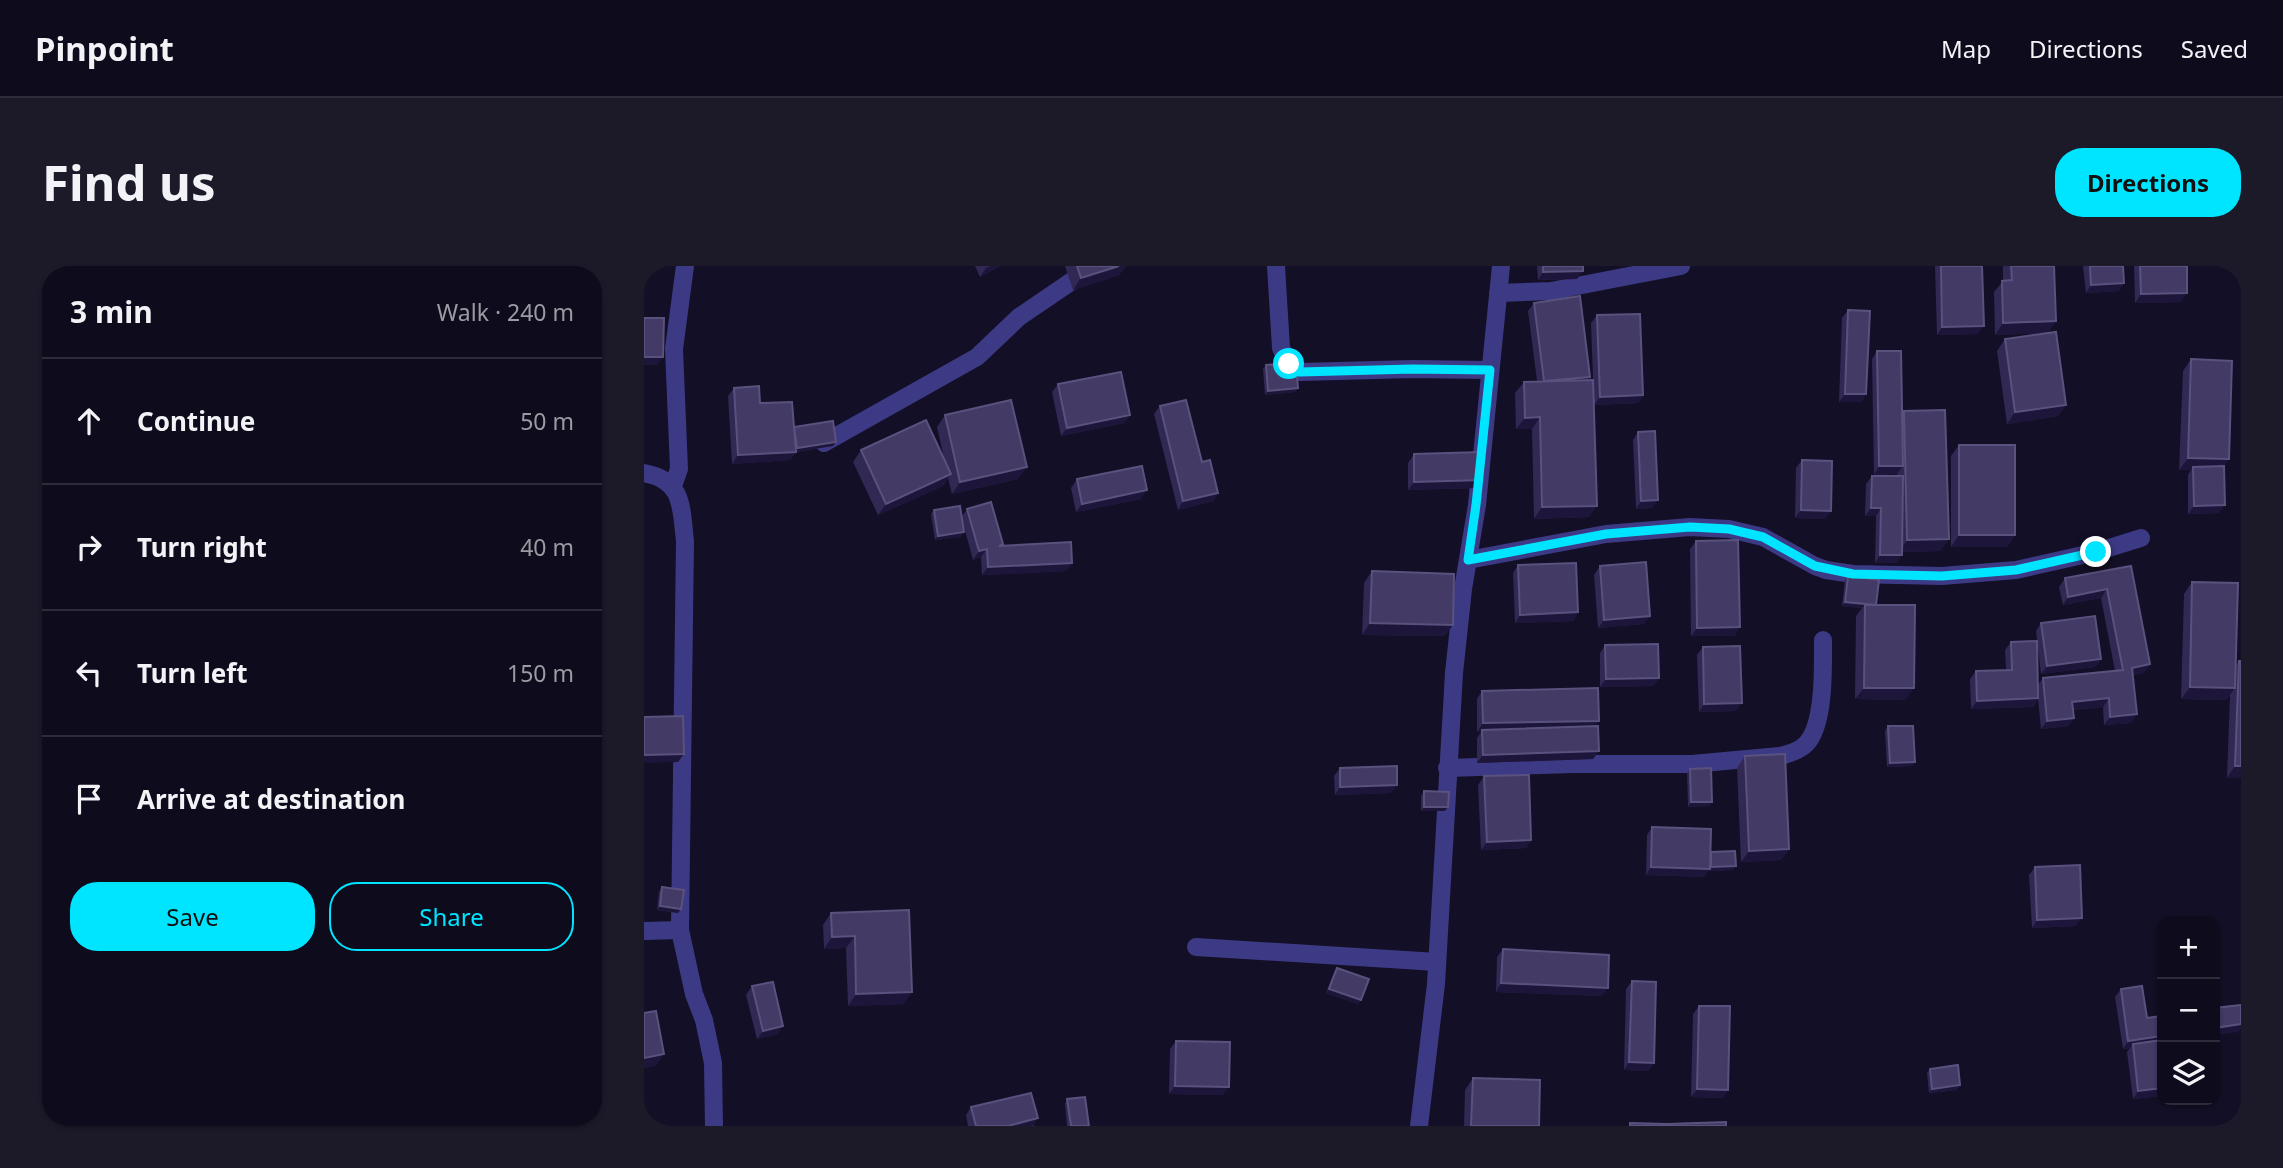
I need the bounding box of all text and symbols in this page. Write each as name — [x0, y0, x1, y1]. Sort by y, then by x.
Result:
text: Pinpoint — [35, 26, 174, 71]
text: Map — [1941, 32, 1991, 65]
text: Directions — [2029, 32, 2143, 65]
text: Saved — [2181, 32, 2248, 65]
button: Directions — [2055, 148, 2241, 217]
text: Find us — [42, 149, 216, 215]
text: 3 min — [70, 291, 153, 332]
text: Walk · 240 m — [437, 296, 574, 328]
route start — [1273, 348, 1304, 379]
icon: ahead — [70, 402, 108, 440]
text: Continue — [137, 403, 255, 439]
text: 50 m — [520, 405, 574, 437]
icon: right — [70, 528, 108, 566]
text: Turn right — [137, 529, 267, 565]
text: 40 m — [520, 531, 574, 563]
route end — [2080, 536, 2111, 567]
icon: left — [70, 654, 108, 692]
text: Turn left — [137, 655, 248, 691]
text: 150 m — [507, 657, 574, 689]
icon: arrive — [70, 780, 108, 818]
text: Arrive at destination — [137, 781, 406, 817]
button: Save — [70, 882, 315, 951]
button: Share — [329, 882, 574, 951]
map controls — [2157, 916, 2220, 1105]
button: + — [2157, 916, 2220, 979]
button: − — [2157, 979, 2220, 1042]
button: layers — [2157, 1042, 2220, 1105]

